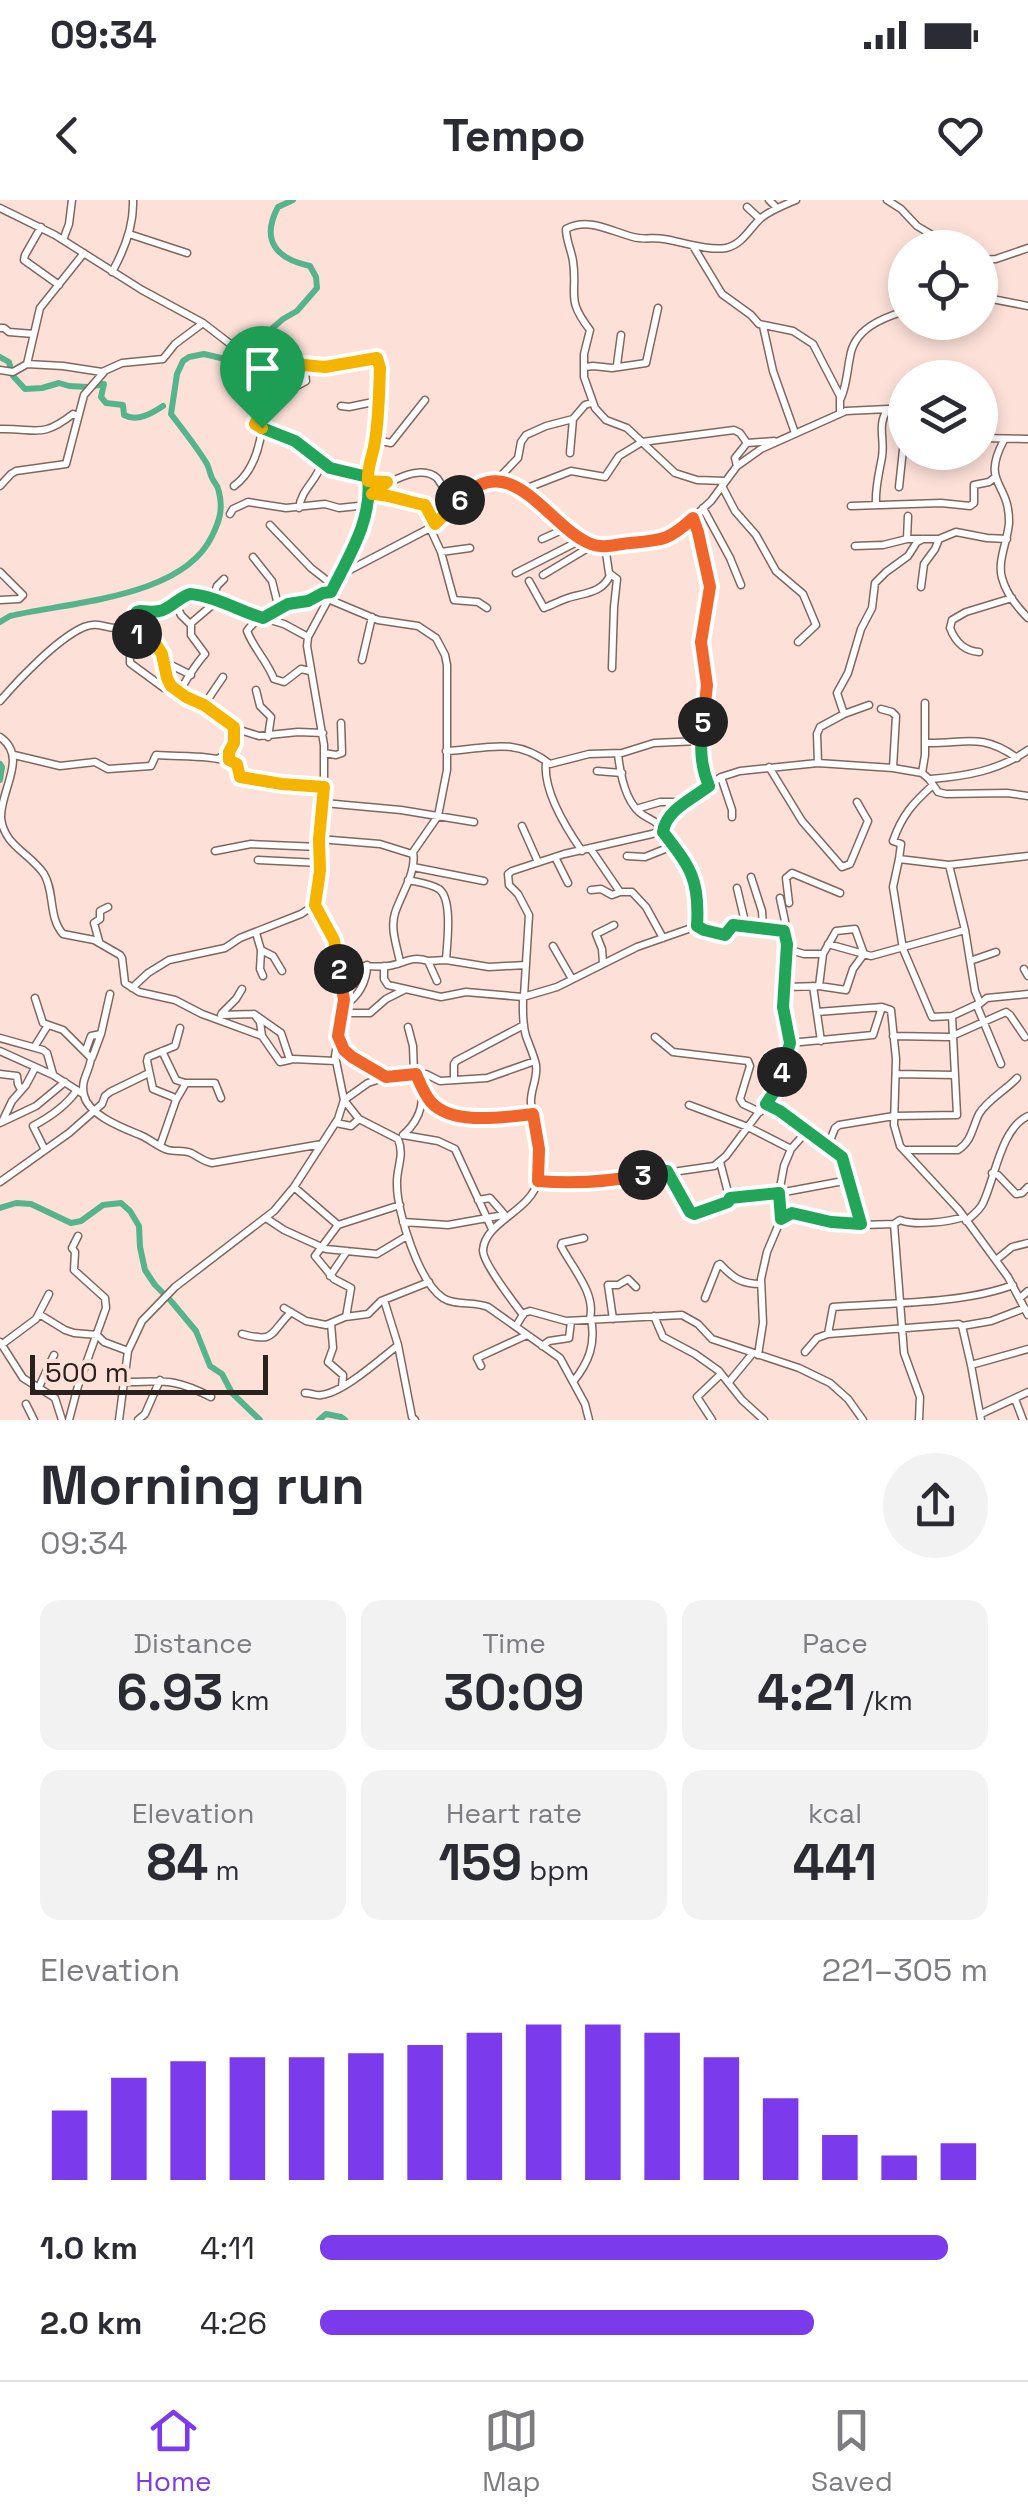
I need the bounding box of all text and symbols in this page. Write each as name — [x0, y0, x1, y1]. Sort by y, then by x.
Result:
text: 09:34 — [50, 11, 157, 59]
text: Tempo — [443, 107, 585, 164]
icon: back — [40, 108, 95, 163]
icon: heart — [933, 108, 988, 163]
map controls — [888, 230, 998, 470]
button: locate — [888, 230, 998, 340]
pin — [220, 326, 305, 429]
icon: arrive — [235, 341, 290, 396]
button: layers — [888, 360, 998, 470]
pin: 6 — [435, 475, 485, 525]
text: 6 — [451, 482, 469, 518]
pin: 1 — [112, 609, 162, 659]
text: 1 — [131, 616, 143, 652]
pin: 5 — [678, 697, 728, 747]
text: 5 — [695, 704, 711, 740]
pin: 2 — [314, 944, 364, 994]
text: 2 — [331, 951, 347, 987]
pin: 4 — [757, 1047, 807, 1097]
text: 4 — [773, 1054, 791, 1090]
pin: 3 — [618, 1150, 668, 1200]
text: 3 — [634, 1157, 652, 1193]
scale bar — [30, 1350, 268, 1394]
text: 500 m — [45, 1354, 129, 1390]
text: Morning run — [40, 1450, 365, 1520]
button: share — [883, 1453, 988, 1558]
text: 09:34 — [40, 1523, 128, 1563]
text: Distance — [133, 1625, 253, 1661]
text: Time — [482, 1625, 546, 1661]
text: Pace — [802, 1625, 868, 1661]
text: 6.93 — [116, 1661, 223, 1725]
text: 30:09 — [444, 1661, 585, 1725]
text: 4:21 — [757, 1661, 856, 1725]
text: km — [223, 1682, 270, 1718]
text: /km — [856, 1682, 913, 1718]
text: Elevation — [132, 1795, 254, 1831]
text: Heart rate — [446, 1795, 582, 1831]
text: kcal — [808, 1795, 862, 1831]
text: 84 — [146, 1831, 208, 1895]
text: 159 — [439, 1831, 522, 1895]
text: 441 — [793, 1831, 877, 1895]
text: m — [208, 1852, 240, 1888]
text: bpm — [522, 1852, 589, 1888]
text: Elevation — [40, 1950, 180, 1990]
text: 221–305 m — [822, 1950, 988, 1990]
text: 1.0 km — [40, 2228, 138, 2268]
text: 4:11 — [200, 2228, 255, 2268]
text: 2.0 km — [40, 2303, 142, 2343]
text: 4:26 — [200, 2303, 267, 2343]
tab: Home — [135, 2403, 212, 2499]
tab: Map — [482, 2403, 541, 2499]
tab: Saved — [811, 2403, 893, 2499]

